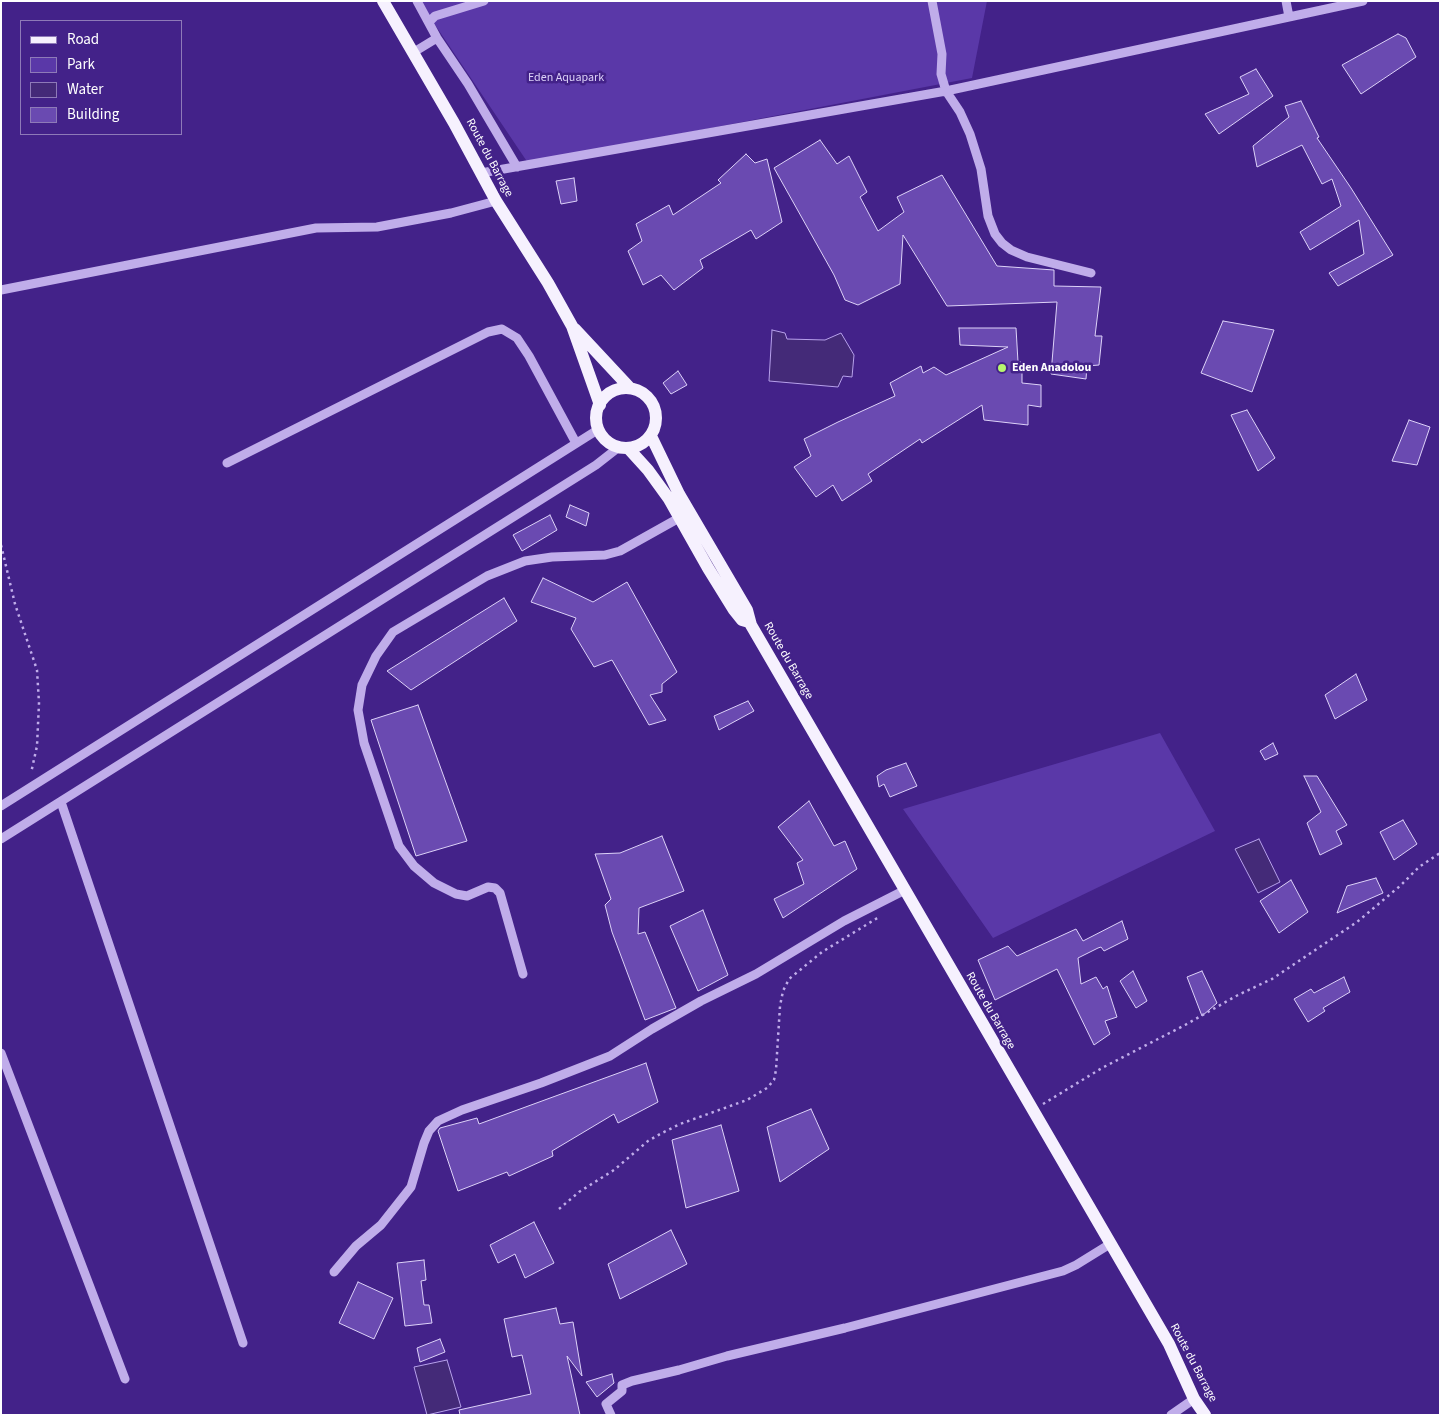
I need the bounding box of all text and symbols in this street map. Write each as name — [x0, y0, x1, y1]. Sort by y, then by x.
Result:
legend — [20, 20, 182, 135]
text: Road — [67, 29, 99, 50]
text: Park — [67, 54, 95, 75]
park label: Eden Aquapark — [528, 71, 604, 85]
text: Water — [67, 79, 103, 100]
text: Building — [67, 104, 119, 125]
street label: Route du Barrage — [462, 116, 516, 200]
place label: Eden Anadolou — [1012, 361, 1091, 375]
marker: Eden Anadolou — [996, 362, 1008, 374]
street label: Route du Barrage — [760, 620, 816, 702]
street label: Route du Barrage — [962, 970, 1018, 1052]
street label: Route du Barrage — [1166, 1321, 1220, 1405]

